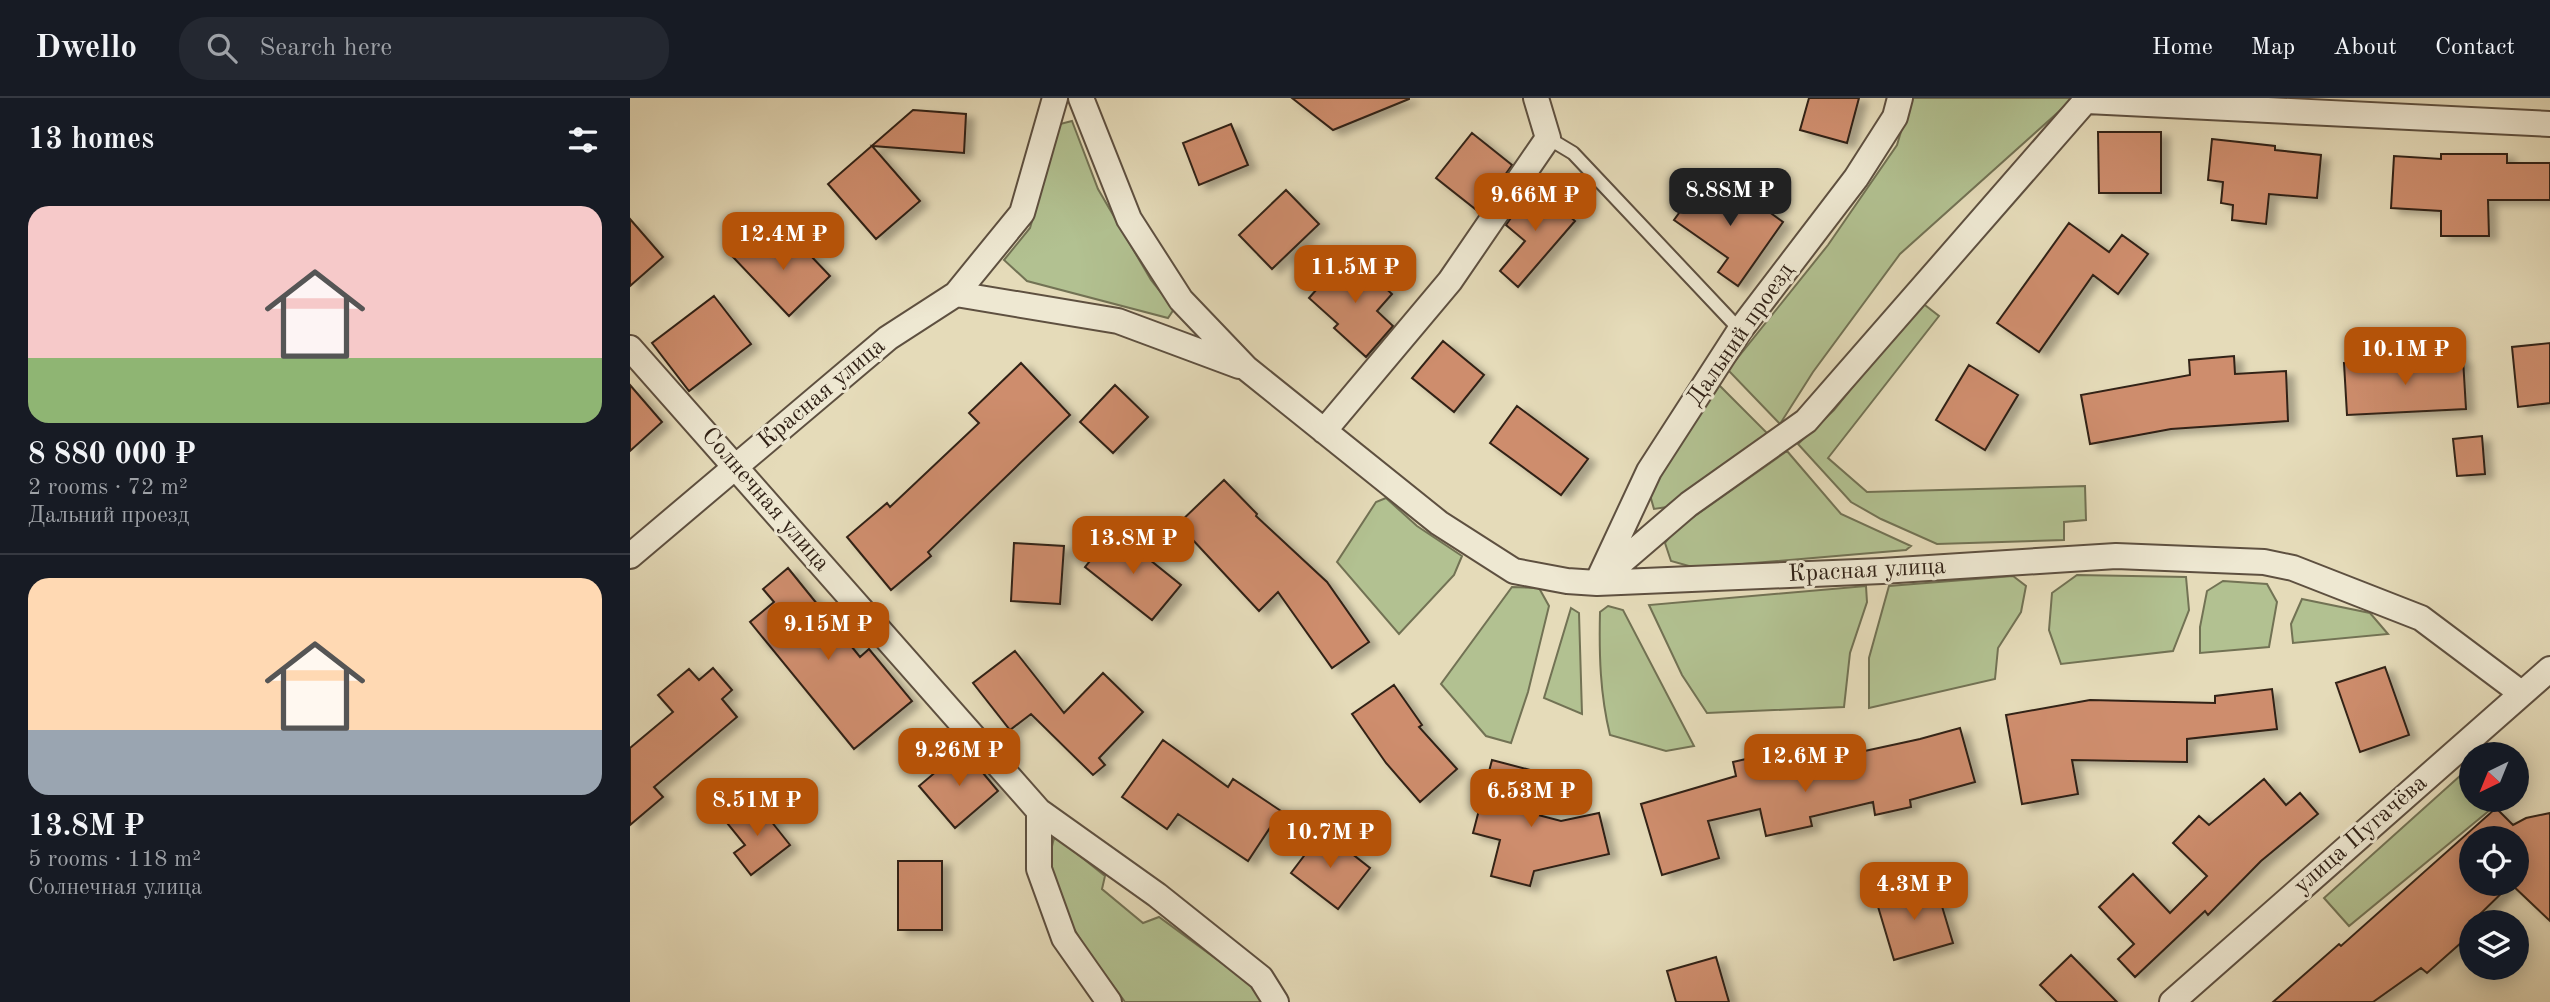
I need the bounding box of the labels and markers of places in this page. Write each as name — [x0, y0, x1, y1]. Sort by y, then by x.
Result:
pin: 8.88M ₽ — [1665, 169, 1795, 228]
pin: 9.66M ₽ — [1470, 174, 1600, 233]
pin: 12.4M ₽ — [718, 212, 848, 272]
pin: 11.5M ₽ — [1290, 246, 1420, 305]
pin: 10.1M ₽ — [2340, 328, 2470, 387]
pin: 13.8M ₽ — [1068, 517, 1198, 576]
pin: 9.15M ₽ — [763, 602, 893, 662]
pin: 9.26M ₽ — [894, 728, 1024, 788]
pin: 12.6M ₽ — [1740, 734, 1870, 794]
pin: 6.53M ₽ — [1466, 770, 1596, 829]
pin: 8.51M ₽ — [692, 778, 822, 838]
pin: 10.7M ₽ — [1265, 810, 1395, 870]
pin: 4.3M ₽ — [1857, 862, 1971, 922]

